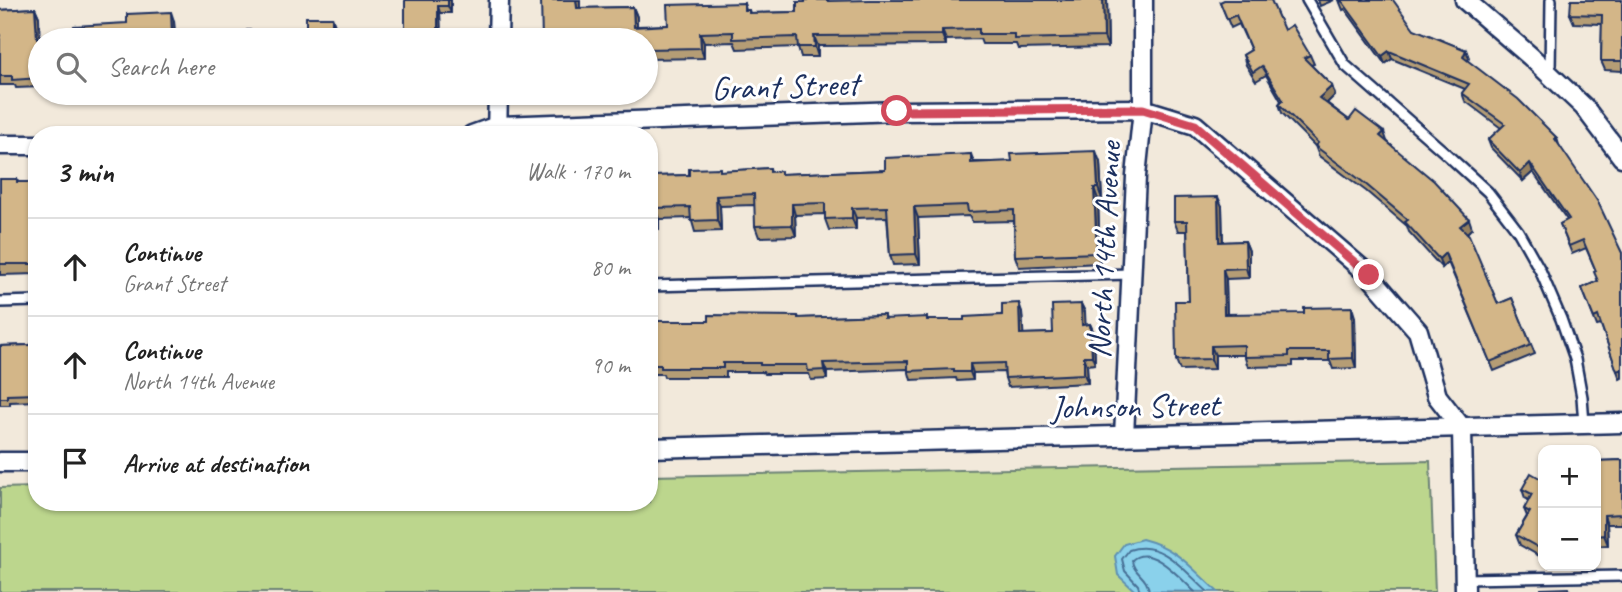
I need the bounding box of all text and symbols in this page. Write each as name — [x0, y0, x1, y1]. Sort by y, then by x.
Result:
search box — [28, 28, 658, 105]
icon: search — [52, 48, 90, 86]
text: Search here — [108, 50, 214, 83]
street label: Grant Street — [711, 62, 863, 110]
route start — [881, 95, 912, 126]
street label: North 14th Avenue — [1077, 138, 1131, 359]
text: 3 min — [56, 153, 113, 191]
text: Walk · 170 m — [526, 157, 630, 186]
text: Continue — [123, 236, 201, 269]
icon: ahead — [56, 248, 94, 286]
text: 80 m — [591, 253, 630, 282]
route end — [1353, 259, 1384, 290]
text: Grant Street — [123, 269, 226, 298]
text: Continue — [123, 334, 201, 367]
icon: ahead — [56, 346, 94, 384]
text: 90 m — [591, 351, 630, 380]
text: North 14th Avenue — [123, 367, 274, 396]
street label: Johnson Street — [1048, 383, 1223, 429]
icon: arrive — [56, 444, 94, 482]
map controls — [1538, 445, 1601, 571]
button: + — [1538, 445, 1601, 508]
text: Arrive at destination — [123, 447, 309, 480]
button: − — [1538, 508, 1601, 571]

